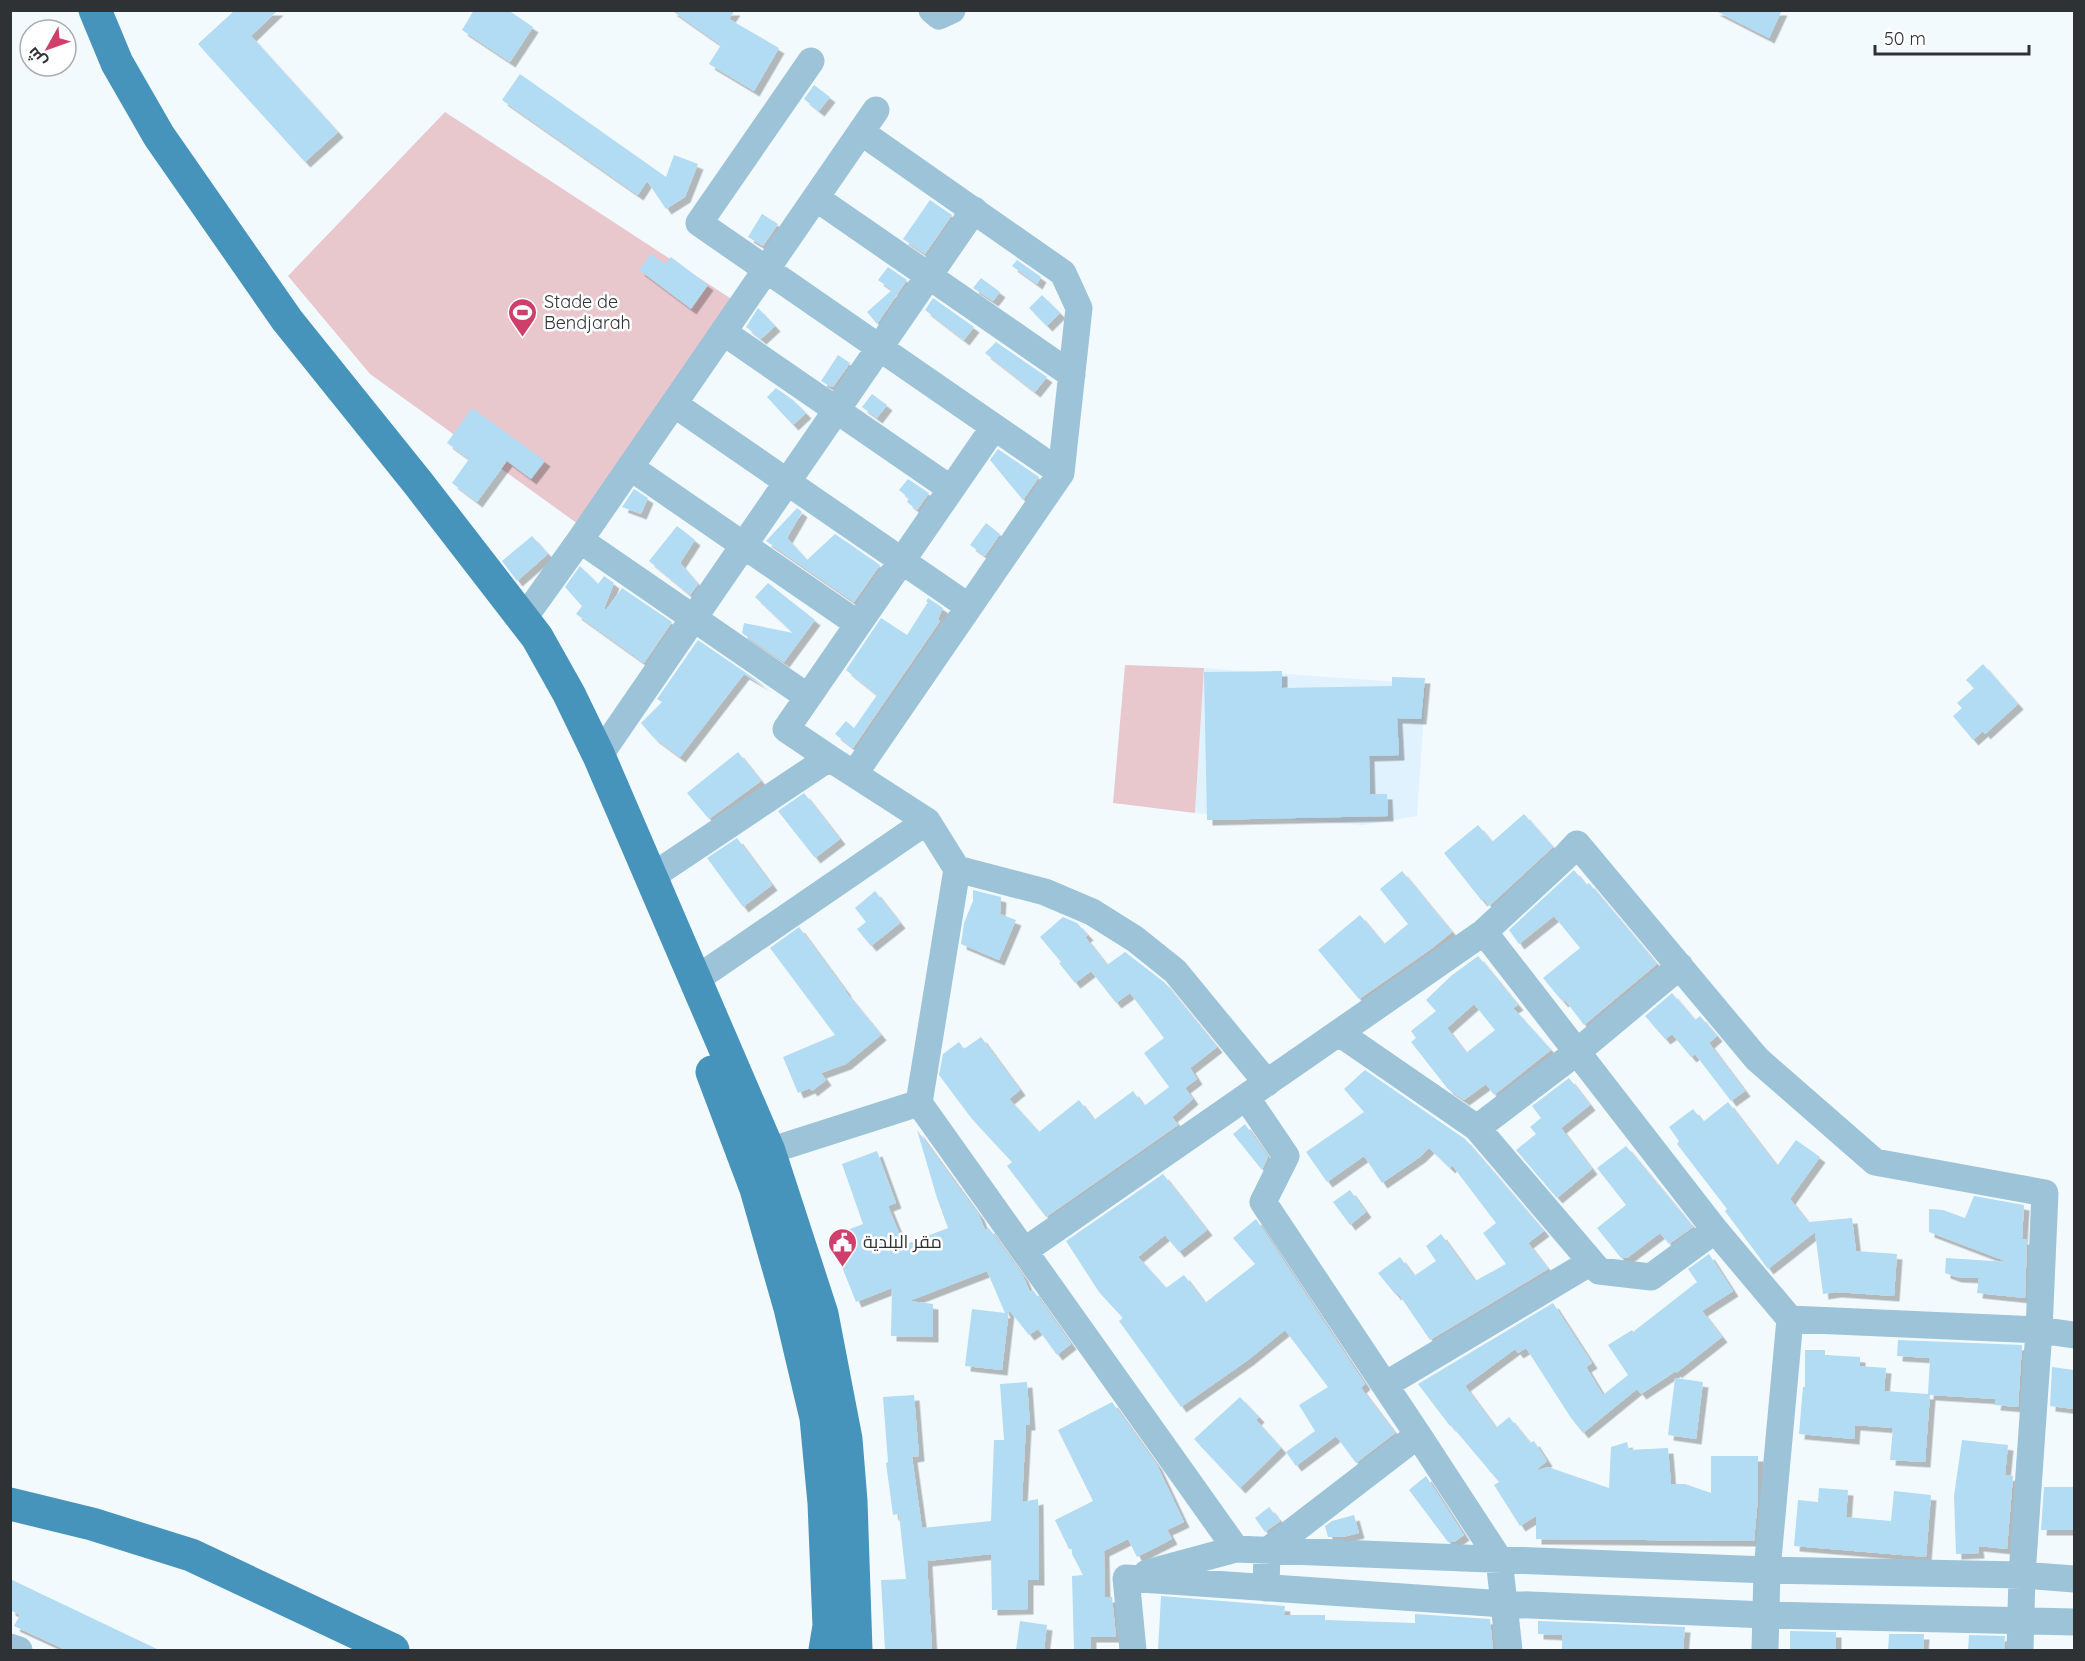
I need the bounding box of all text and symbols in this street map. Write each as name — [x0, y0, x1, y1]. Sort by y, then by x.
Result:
north arrow — [18, 18, 78, 78]
scale bar — [1875, 18, 2030, 56]
text: 50 m — [1884, 27, 1926, 50]
text: ش — [22, 43, 51, 72]
place label: Stade de Bendjarah — [544, 290, 631, 334]
sports icon: Stade de Bendjarah — [507, 296, 539, 338]
public building icon: مقر البلدية — [826, 1226, 858, 1268]
place label: مقر البلدية — [863, 1230, 942, 1253]

